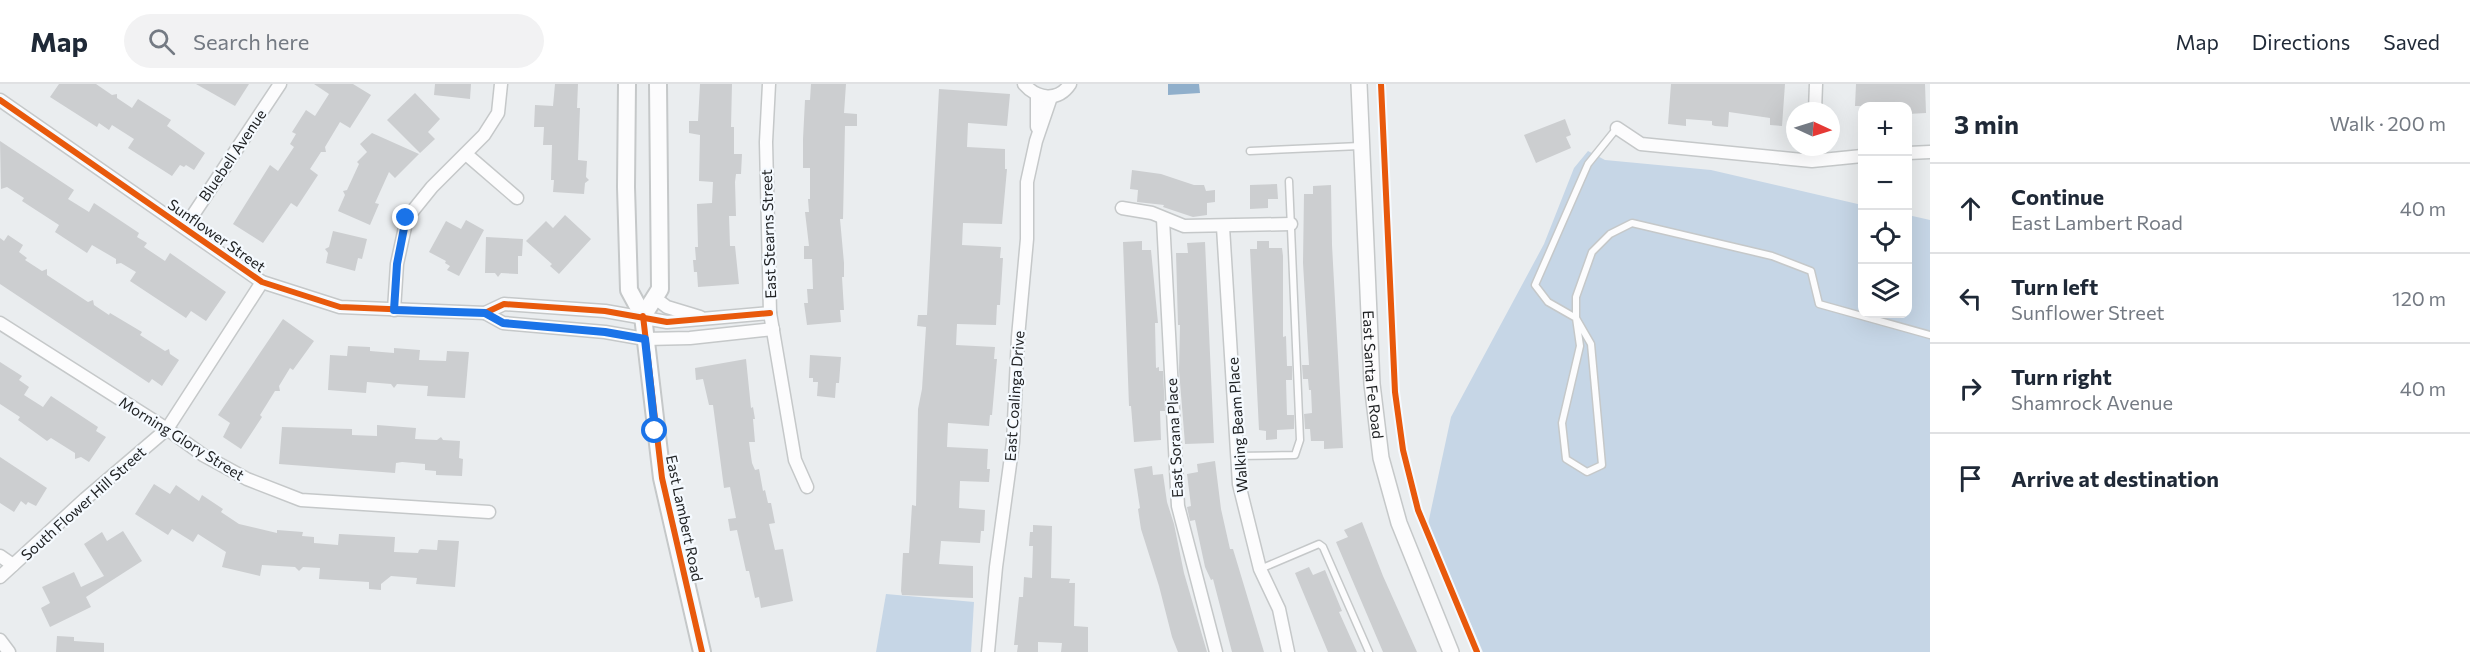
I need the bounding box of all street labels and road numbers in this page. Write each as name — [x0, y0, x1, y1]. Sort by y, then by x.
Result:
street label: Bluebell Avenue — [195, 106, 269, 204]
street label: East Stearns Street — [757, 169, 779, 299]
street label: Sunflower Street — [165, 195, 269, 275]
street label: East Santa Fe Road — [1360, 310, 1388, 440]
street label: East Coalinga Drive — [1000, 330, 1028, 462]
street label: Walking Beam Place — [1223, 357, 1251, 493]
street label: East Sorana Place — [1162, 378, 1186, 498]
street label: Morning Glory Street — [116, 392, 248, 484]
street label: South Flower Hill Street — [17, 442, 149, 564]
street label: East Lambert Road — [663, 453, 707, 583]

